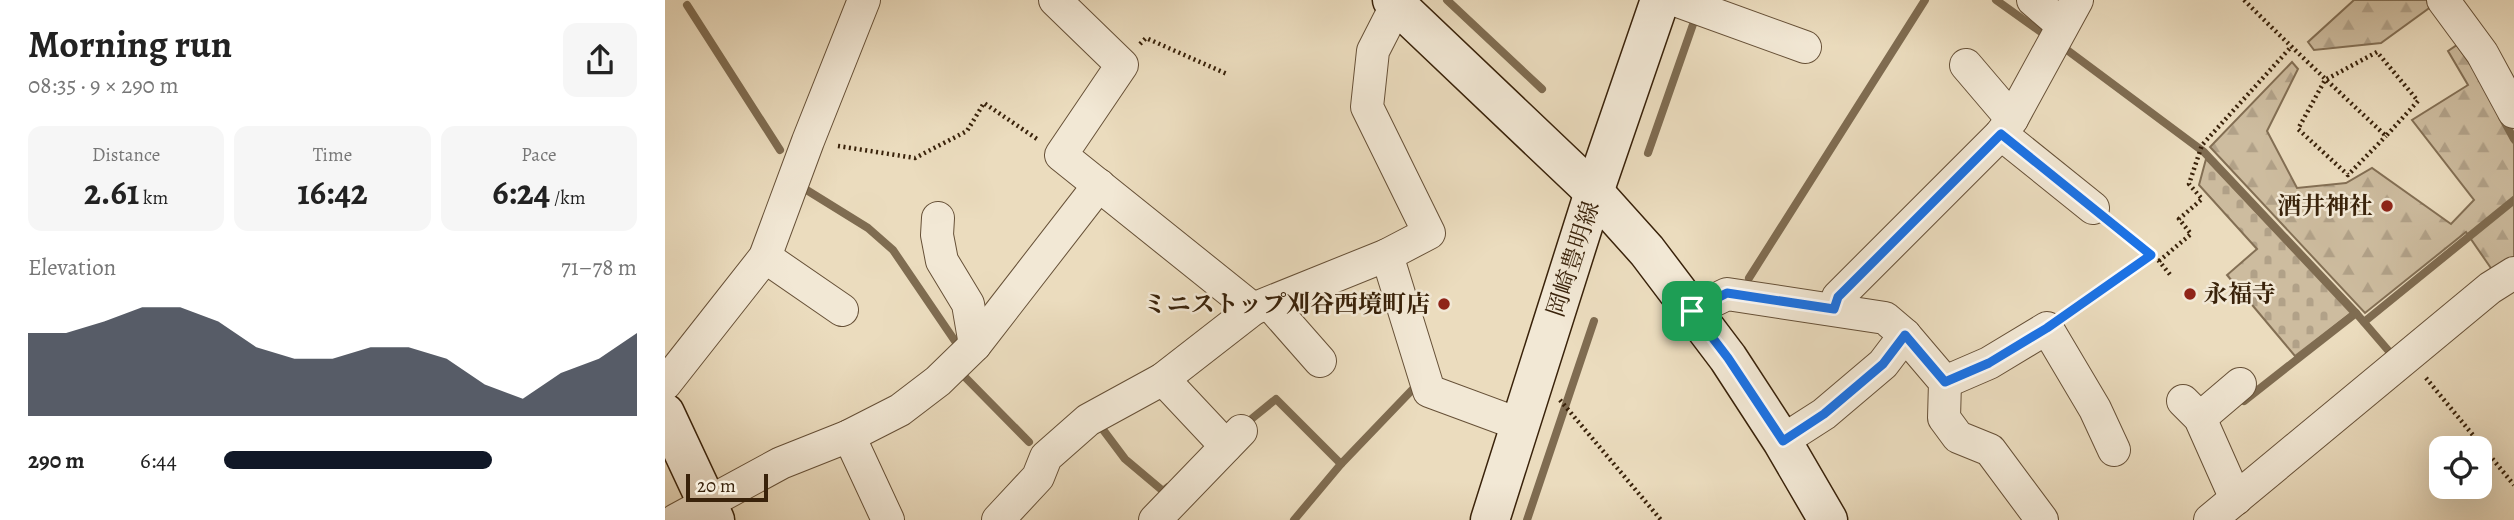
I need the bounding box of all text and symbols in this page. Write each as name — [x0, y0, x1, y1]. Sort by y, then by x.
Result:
text: Morning run — [28, 18, 232, 70]
button: share — [563, 23, 637, 97]
text: 08:35 · 9 × 290 m — [28, 70, 179, 101]
text: Distance — [92, 142, 160, 168]
text: Time — [313, 142, 352, 168]
text: Pace — [521, 142, 556, 168]
text: 2.61 — [84, 168, 139, 216]
text: 16:42 — [297, 168, 368, 216]
text: 6:24 — [492, 168, 550, 216]
text: km — [139, 185, 168, 211]
text: /km — [550, 185, 585, 211]
place label: 酒井神社 — [2277, 190, 2373, 222]
street label: 岡崎豊明線 — [1539, 197, 1607, 321]
marker: 酒井神社 — [2379, 198, 2395, 214]
text: Elevation — [28, 252, 116, 283]
text: 71–78 m — [561, 252, 637, 283]
place label: 永福寺 — [2204, 278, 2276, 310]
pin — [1662, 281, 1722, 341]
marker: 永福寺 — [2182, 286, 2198, 302]
place label: ミニストップ刈谷西境町店 — [1143, 288, 1430, 320]
icon: arrive — [1673, 292, 1711, 330]
marker: ミニストップ刈谷西境町店 — [1436, 296, 1452, 312]
map controls — [2429, 436, 2492, 499]
button: locate — [2429, 436, 2492, 499]
text: 290 m — [28, 445, 85, 476]
text: 6:44 — [140, 445, 177, 476]
scale bar — [686, 471, 768, 503]
text: 20 m — [697, 473, 736, 499]

